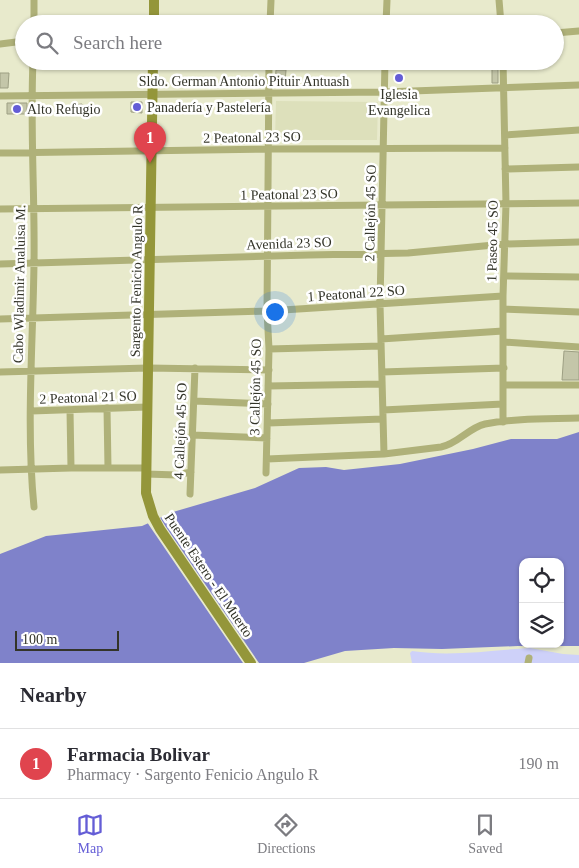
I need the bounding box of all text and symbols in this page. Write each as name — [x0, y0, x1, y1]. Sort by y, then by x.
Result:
search box — [15, 15, 564, 70]
icon: search — [33, 29, 61, 57]
text: Search here — [73, 32, 162, 53]
marker: Iglesia Evangelica — [393, 72, 405, 84]
street label: Sldo. German Antonio Pituir Antuash — [139, 74, 349, 89]
place label: Iglesia Evangelica — [368, 87, 431, 118]
place label: Panadería y Pastelería — [147, 100, 271, 115]
marker: Panadería y Pastelería — [131, 101, 143, 113]
place label: Alto Refugio — [27, 102, 101, 117]
marker: Alto Refugio — [11, 103, 23, 115]
pin: 1 — [134, 122, 166, 163]
street label: 2 Peatonal 23 SO — [203, 129, 301, 146]
street label: 2 Callejón 45 SO — [362, 164, 379, 262]
street label: 1 Peatonal 23 SO — [240, 186, 338, 203]
street label: 1 Paseo 45 SO — [484, 200, 501, 282]
street label: Sargento Fenicio Angulo R — [128, 204, 145, 357]
street label: Cabo Wladimir Analuisa M. — [11, 205, 28, 363]
street label: Avenida 23 SO — [246, 235, 332, 252]
street label: 1 Peatonal 22 SO — [307, 283, 405, 304]
your location — [262, 299, 288, 325]
street label: 3 Callejón 45 SO — [247, 338, 264, 436]
street label: 4 Callejón 45 SO — [171, 382, 190, 480]
street label: 2 Peatonal 21 SO — [39, 388, 137, 407]
street label: Puente Estero - El Muerto — [161, 510, 256, 640]
map controls — [519, 558, 564, 648]
button: locate — [519, 558, 564, 603]
button: layers — [519, 603, 564, 648]
scale bar — [15, 628, 119, 651]
text: 100 m — [22, 632, 57, 647]
text: Nearby — [20, 683, 87, 707]
text: Farmacia Bolivar — [67, 744, 210, 765]
text: 1 — [32, 755, 40, 772]
text: 190 m — [519, 755, 559, 772]
text: Pharmacy · Sargento Fenicio Angulo R — [67, 766, 319, 783]
tab: Map — [76, 811, 104, 857]
tab: Directions — [257, 811, 316, 857]
tab: Saved — [468, 811, 503, 857]

